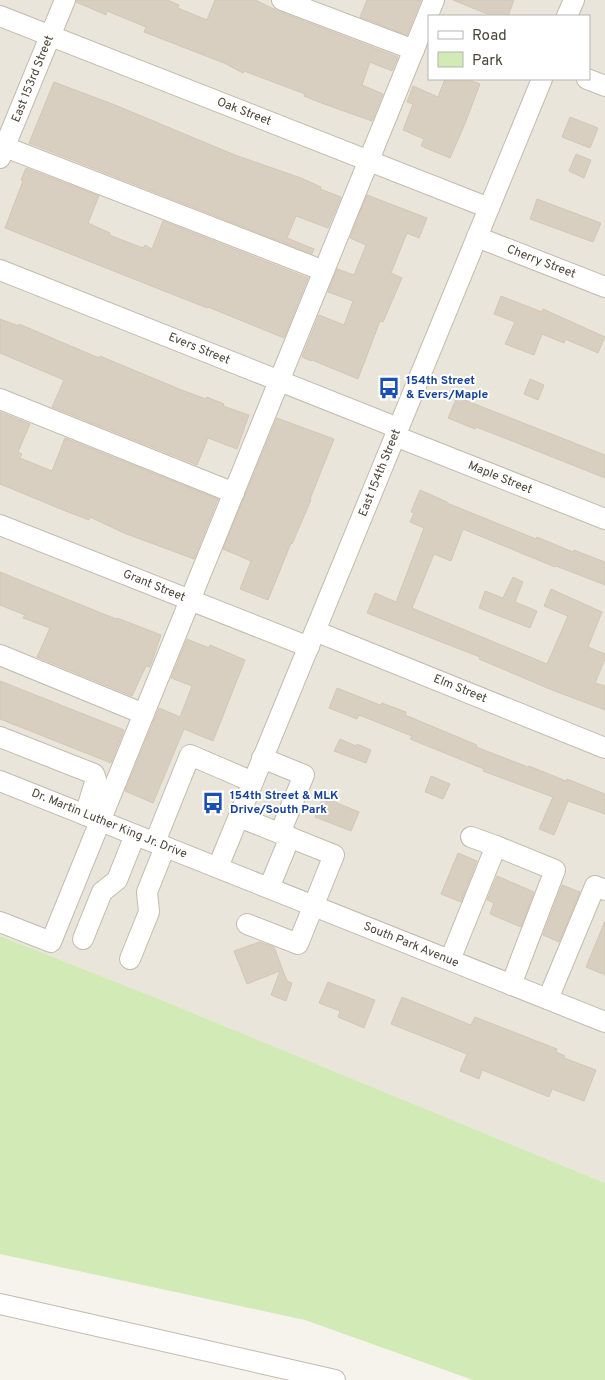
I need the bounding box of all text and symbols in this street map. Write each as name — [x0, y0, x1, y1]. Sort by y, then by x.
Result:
legend — [428, 15, 590, 80]
text: Road — [472, 27, 507, 46]
street label: East 153rd Street — [8, 33, 58, 125]
text: Park — [472, 52, 503, 71]
street label: Oak Street — [214, 94, 274, 130]
street label: Cherry Street — [504, 241, 578, 283]
street label: Evers Street — [166, 329, 232, 369]
place label: 154th Street & Evers/Maple — [406, 373, 489, 403]
bus stop icon: 154th Street & Evers/Maple — [376, 375, 402, 401]
street label: East 154th Street — [355, 427, 405, 519]
street label: Maple Street — [465, 458, 535, 498]
street label: Grant Street — [120, 566, 188, 606]
street label: Elm Street — [431, 671, 489, 707]
street label: Dr. Martin Luther King Jr. Drive — [29, 785, 189, 863]
place label: 154th Street & MLK Drive/South Park — [230, 788, 339, 818]
bus stop icon: 154th Street & MLK Drive/South Park — [200, 790, 226, 816]
street label: South Park Avenue — [361, 919, 461, 971]

